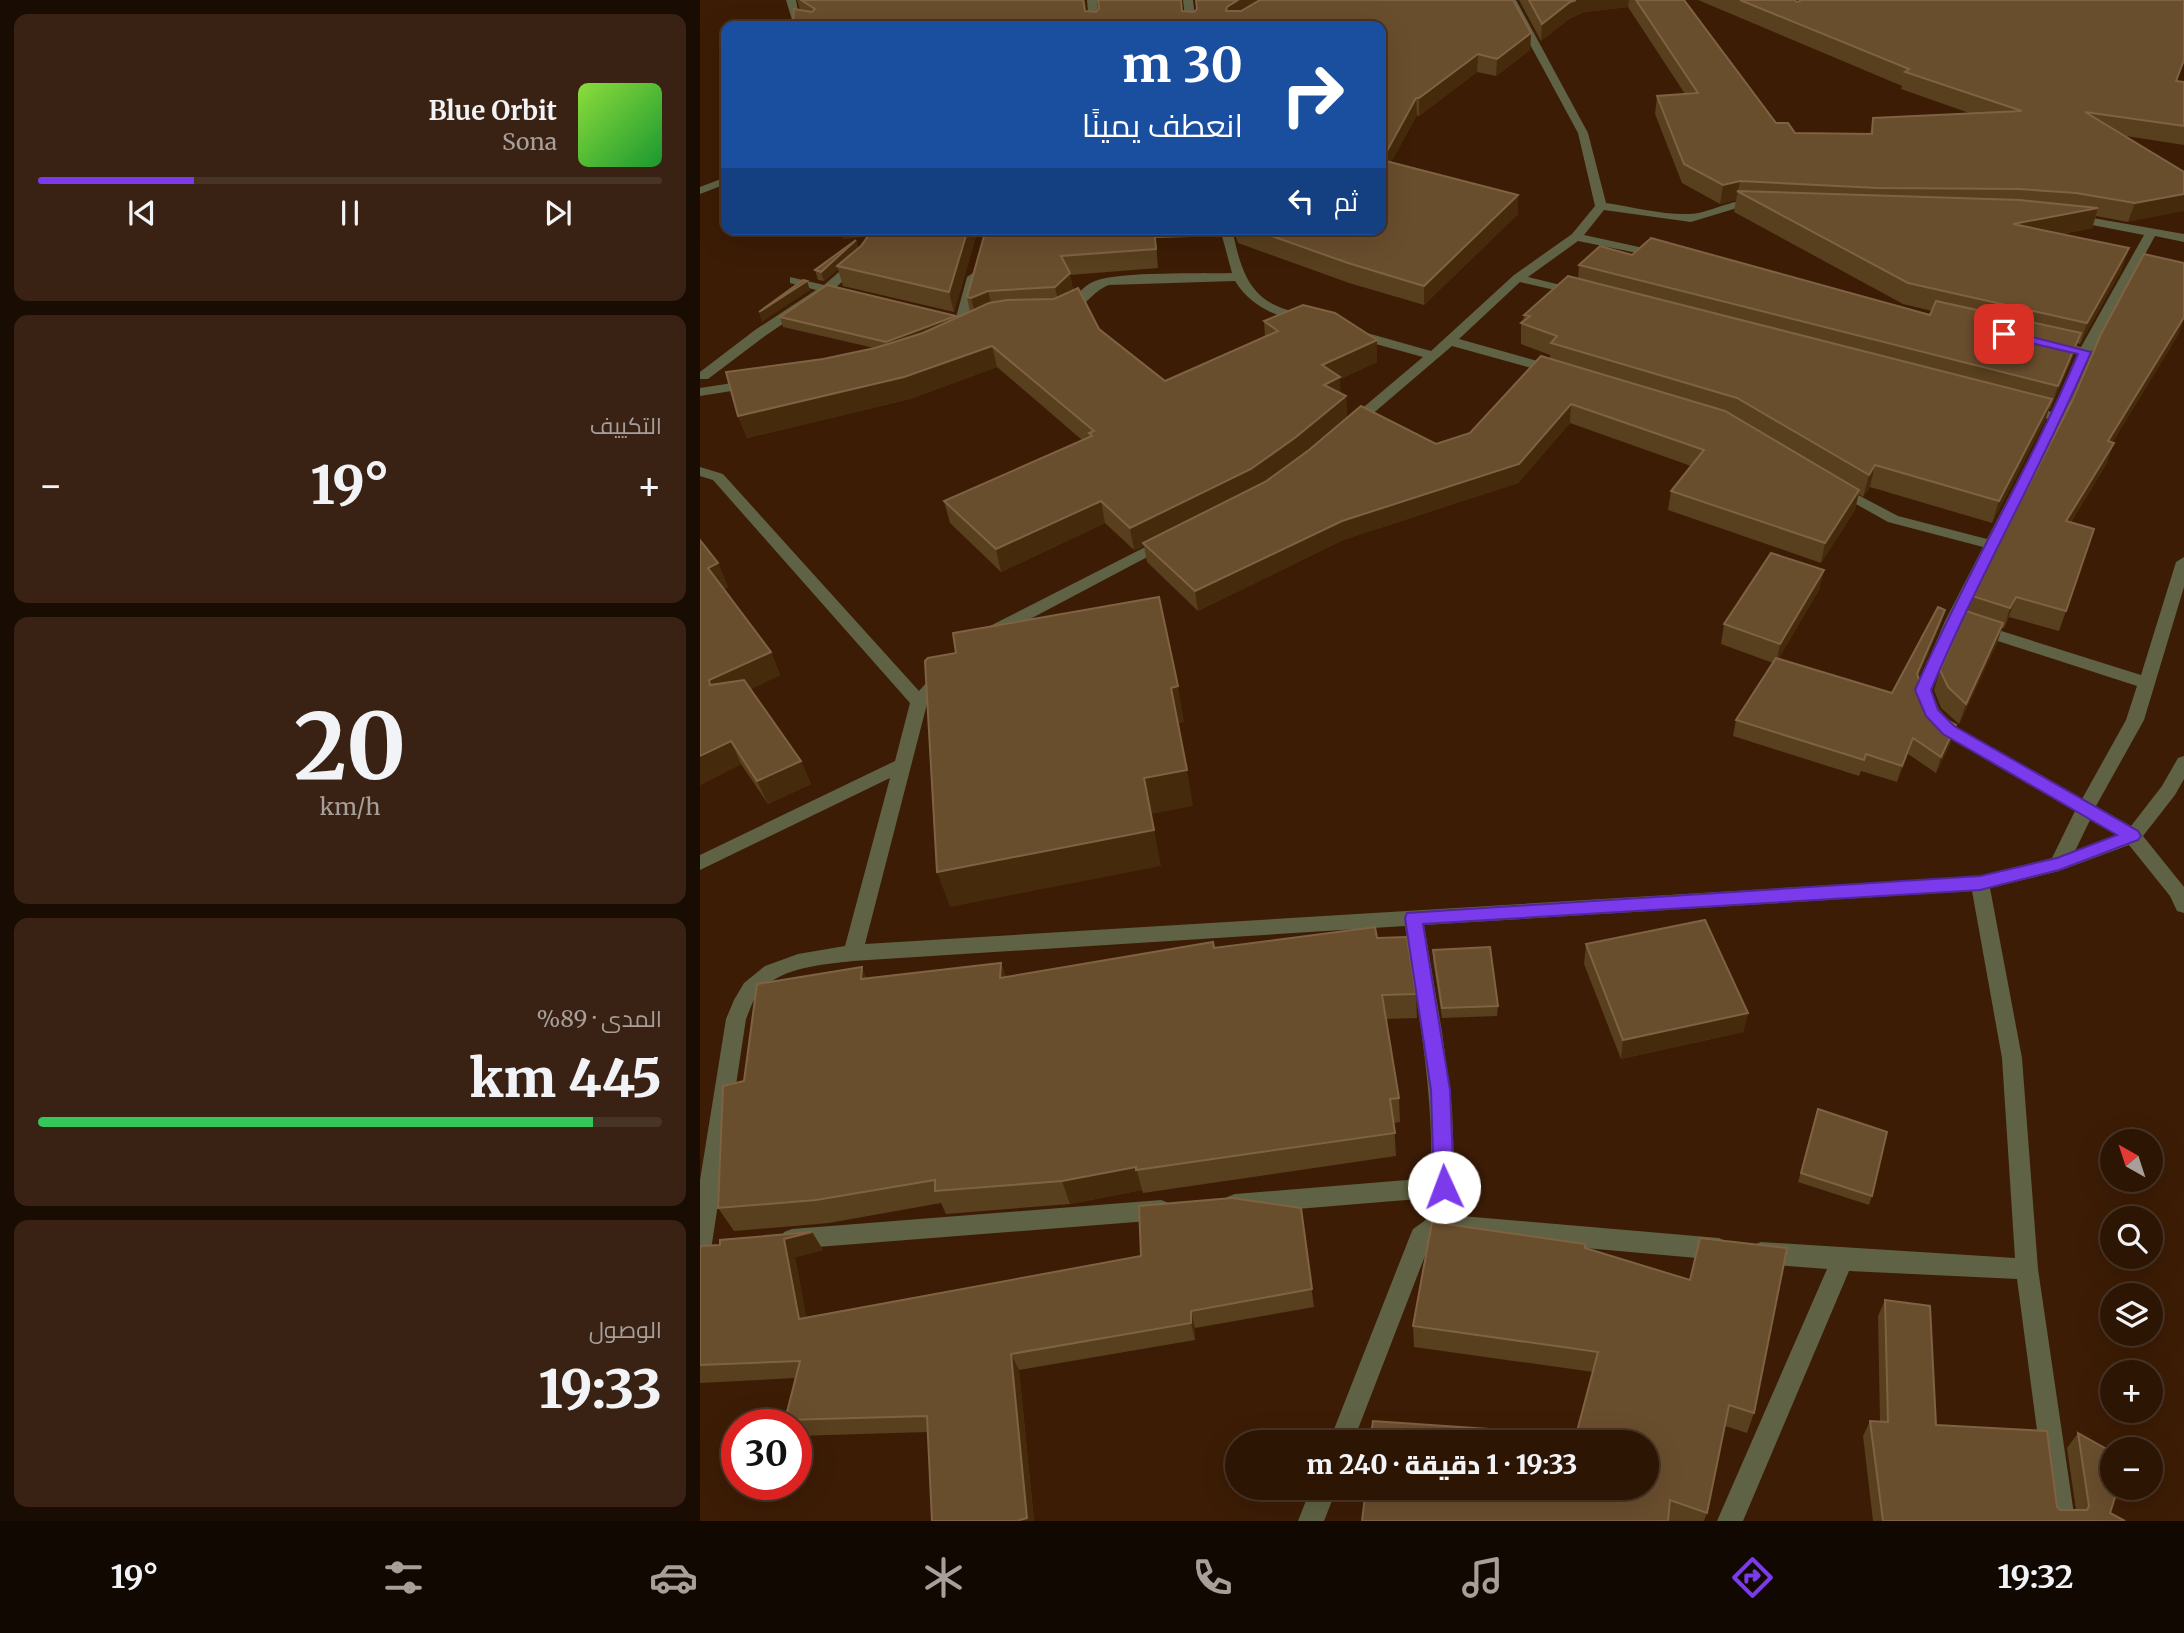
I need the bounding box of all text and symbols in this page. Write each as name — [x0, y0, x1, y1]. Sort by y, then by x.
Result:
text: 30 m — [1122, 34, 1243, 95]
icon: right — [1267, 49, 1358, 140]
text: Blue Orbit — [428, 94, 557, 127]
text: انعطف يمينًا — [1082, 106, 1243, 146]
text: Sona — [502, 127, 557, 156]
icon: left — [1282, 182, 1320, 220]
text: ثم — [1334, 185, 1358, 218]
icon: previous — [123, 194, 161, 232]
icon: pause — [331, 194, 369, 232]
icon: next — [539, 194, 577, 232]
pin — [1974, 304, 2034, 364]
icon: arrive — [1985, 315, 2023, 353]
text: التكييف — [590, 411, 662, 440]
text: 19° — [311, 453, 389, 518]
text: − — [38, 462, 63, 509]
text: + — [637, 462, 662, 509]
text: 20 — [294, 689, 406, 804]
text: km/h — [320, 792, 380, 821]
text: المدى · 89% — [536, 1004, 662, 1033]
text: 445 km — [469, 1046, 662, 1111]
north arrow — [2100, 1129, 2163, 1192]
map controls — [2100, 1129, 2163, 1500]
position arrow — [1407, 1150, 1481, 1224]
button: search — [2100, 1206, 2163, 1269]
button: layers — [2100, 1283, 2163, 1346]
text: الوصول — [589, 1315, 662, 1344]
text: 19:33 — [538, 1357, 662, 1422]
button: + — [2100, 1360, 2163, 1423]
speed limit sign: 30 — [721, 1409, 812, 1500]
button: − — [2100, 1437, 2163, 1500]
text: 19:33 · 1 دقيقة · 240 m — [1307, 1448, 1577, 1481]
icon: filters — [379, 1553, 428, 1602]
icon: car — [649, 1553, 698, 1602]
icon: climate — [919, 1553, 968, 1602]
icon: phone — [1188, 1553, 1237, 1602]
icon: music — [1458, 1553, 1507, 1602]
icon: directions — [1728, 1553, 1777, 1602]
text: 19° — [110, 1557, 158, 1597]
text: 19:32 — [1997, 1557, 2074, 1597]

